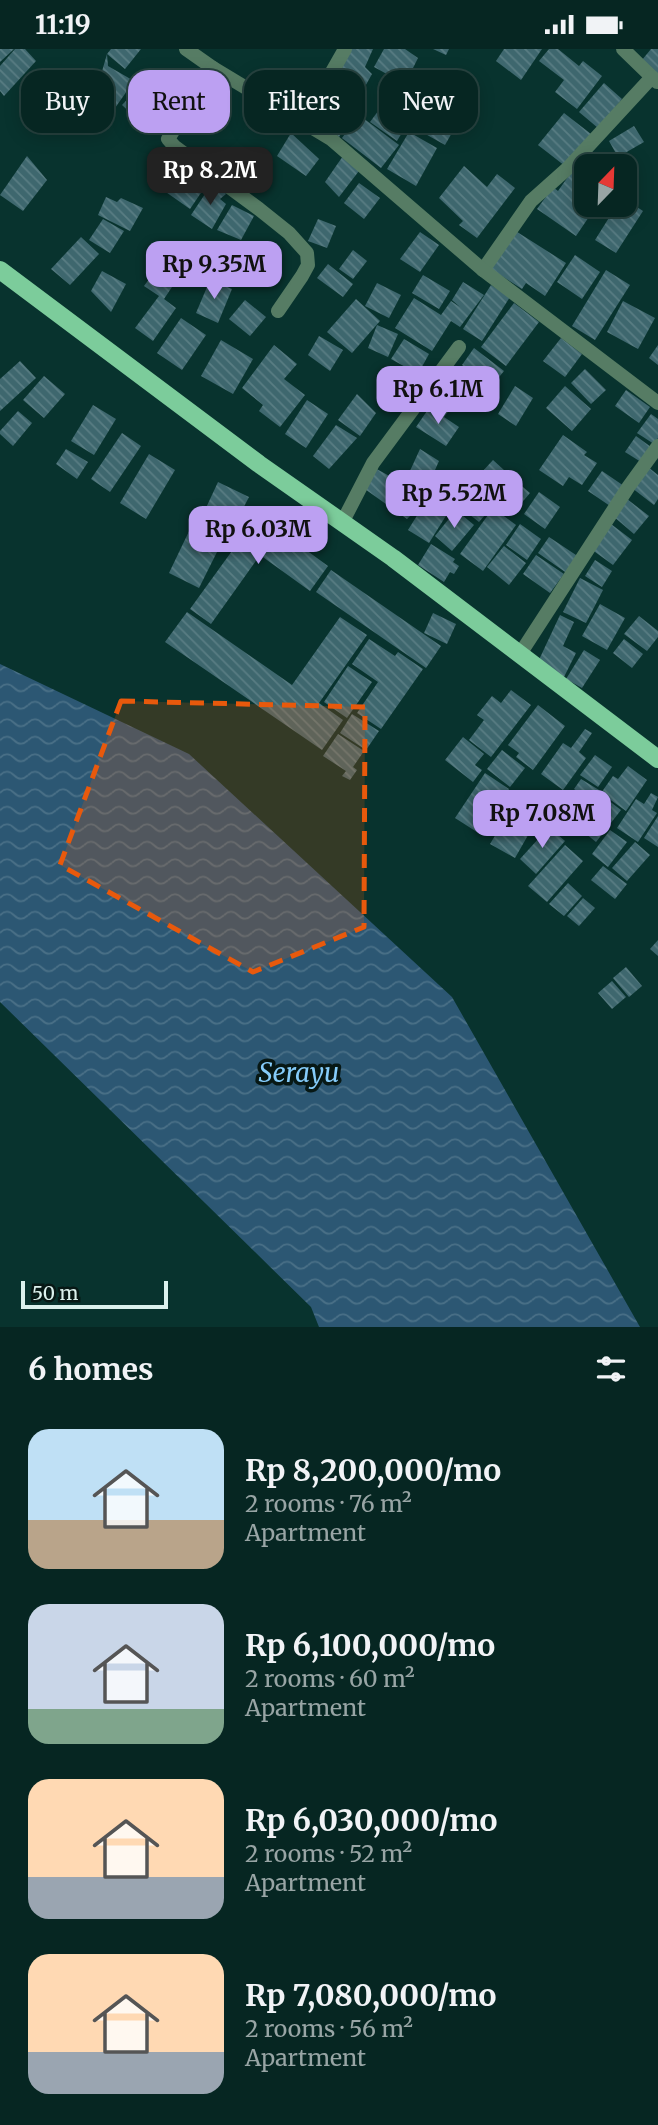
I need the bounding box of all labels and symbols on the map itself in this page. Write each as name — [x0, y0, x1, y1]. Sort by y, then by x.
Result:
pin: Rp 8.2M — [145, 148, 275, 207]
north arrow — [574, 154, 637, 217]
pin: Rp 9.35M — [142, 241, 286, 301]
pin: Rp 6.1M — [373, 367, 503, 426]
pin: Rp 5.52M — [382, 470, 526, 530]
pin: Rp 6.03M — [186, 507, 330, 566]
pin: Rp 7.08M — [470, 791, 614, 850]
water label: Serayu — [259, 1056, 339, 1089]
scale bar — [21, 1278, 168, 1310]

